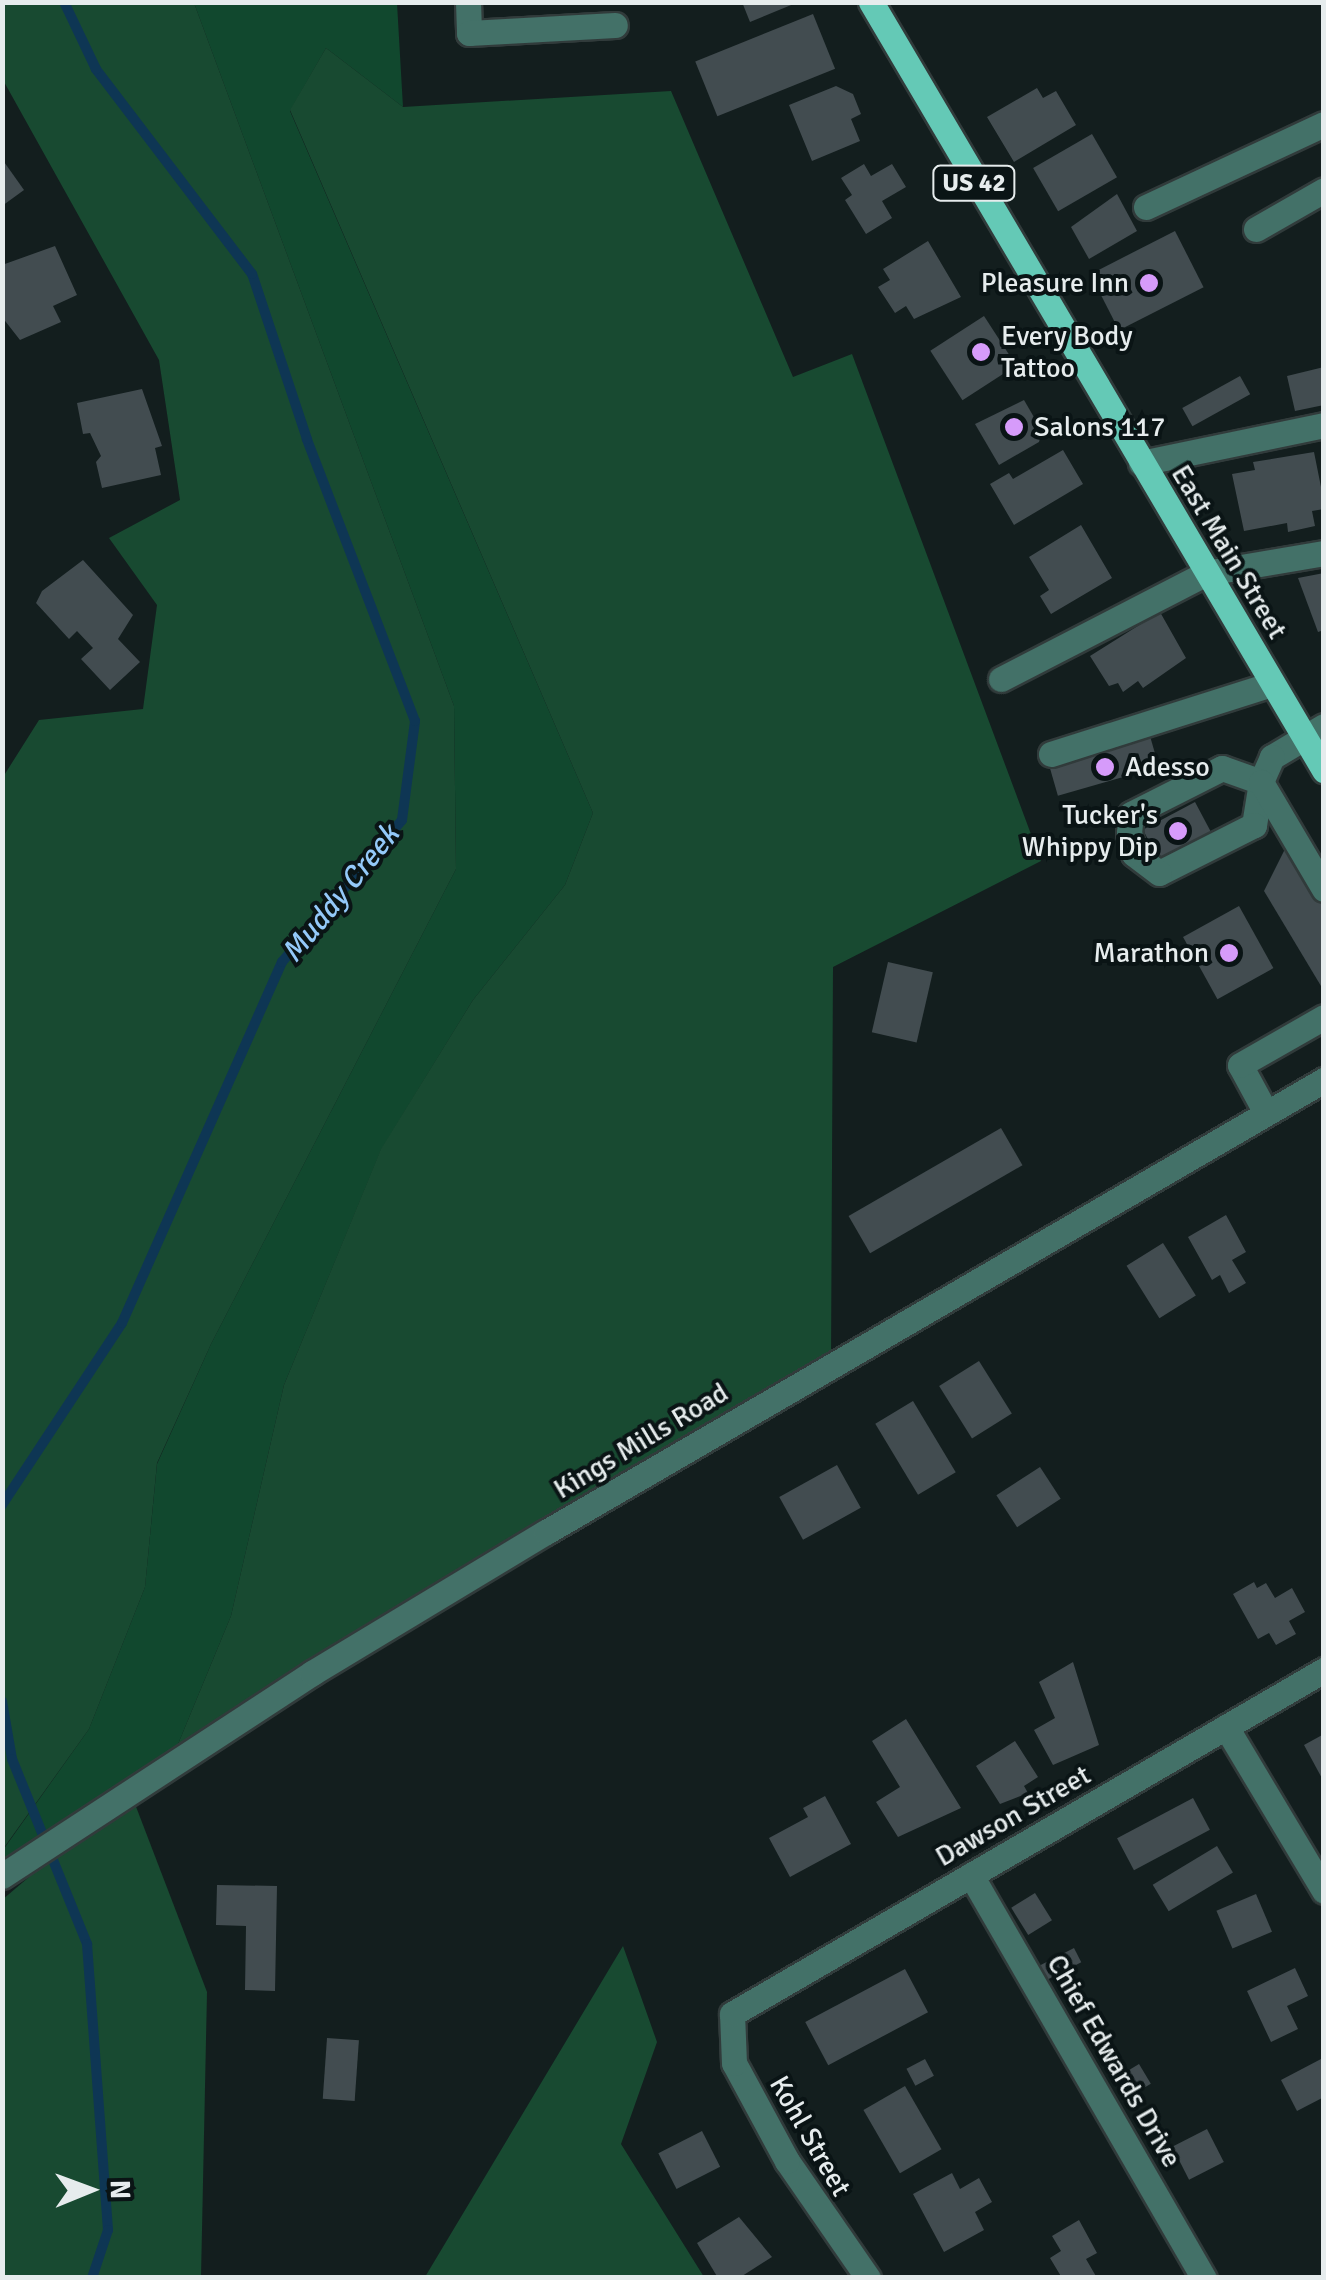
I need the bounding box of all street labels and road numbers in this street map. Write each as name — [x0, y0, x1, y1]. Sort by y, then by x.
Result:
road number: US 42 — [932, 163, 1016, 203]
street label: East Main Street — [1164, 459, 1294, 645]
street label: Kings Mills Road — [548, 1376, 734, 1506]
street label: Dawson Street — [930, 1758, 1096, 1874]
street label: Chief Edwards Drive — [1040, 1949, 1188, 2173]
street label: Kohl Street — [762, 2070, 858, 2202]

